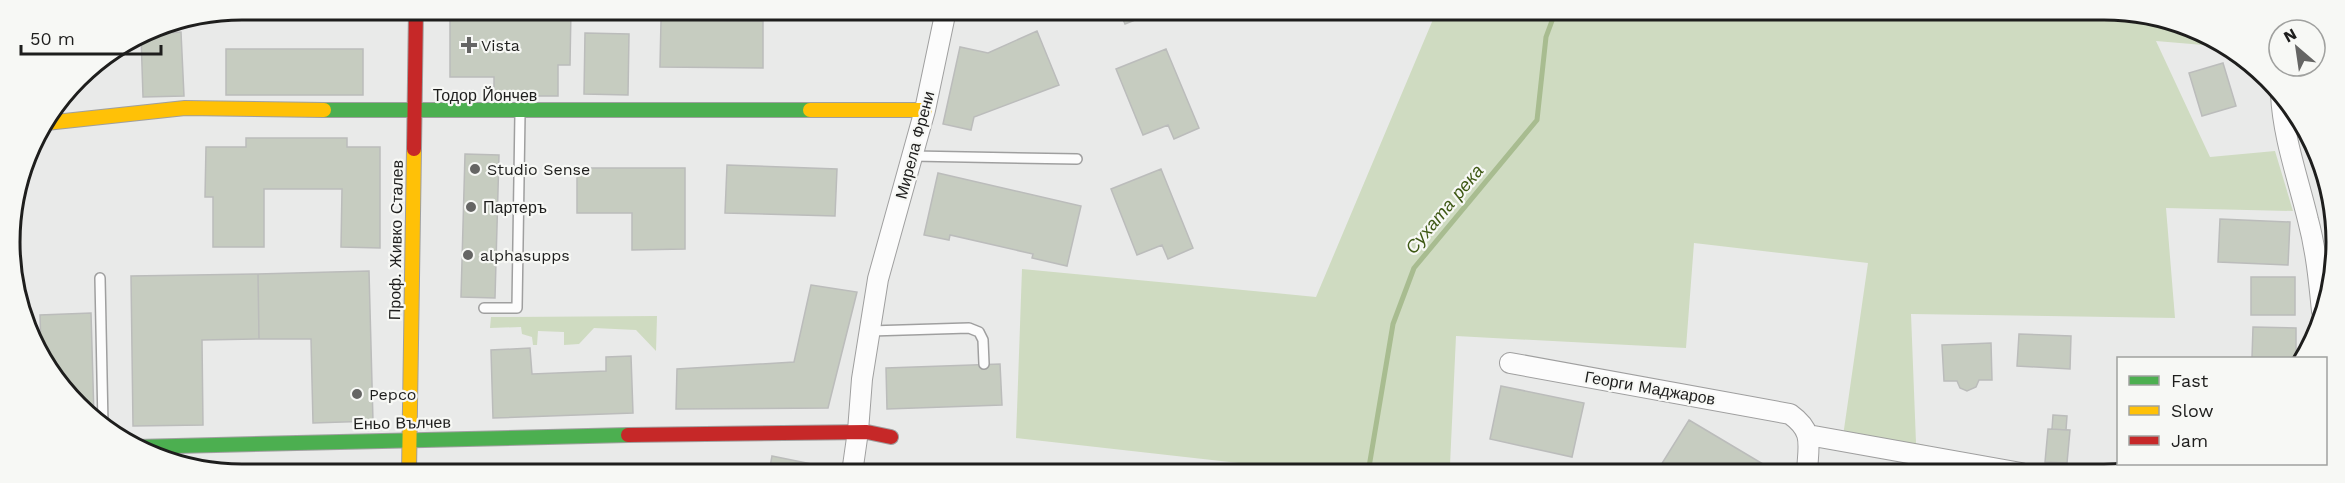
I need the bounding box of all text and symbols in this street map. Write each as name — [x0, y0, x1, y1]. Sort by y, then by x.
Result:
scale bar — [21, 18, 160, 56]
north arrow — [2267, 18, 2327, 78]
text: N — [2280, 24, 2300, 47]
text: 50 m — [30, 28, 75, 49]
place label: Vista — [481, 36, 520, 55]
marker: Vista — [462, 38, 476, 52]
street label: Тодор Йончев — [433, 86, 537, 105]
street label: Мирела Френи — [891, 89, 939, 201]
street label: Проф. Живко Сталев — [385, 160, 407, 320]
place label: Studio Sense — [487, 160, 590, 179]
water label: Сухата река — [1401, 160, 1487, 258]
marker: Studio Sense — [468, 162, 482, 176]
place label: Партеръ — [483, 198, 547, 217]
marker: Партеръ — [464, 200, 478, 214]
place label: alphasupps — [480, 246, 570, 265]
marker: alphasupps — [461, 248, 475, 262]
legend — [2117, 357, 2327, 465]
street label: Георги Маджаров — [1583, 367, 1717, 409]
text: Fast — [2171, 370, 2209, 391]
place label: Pepco — [369, 385, 416, 404]
marker: Pepco — [350, 387, 364, 401]
text: Slow — [2171, 400, 2214, 421]
street label: Еньо Вълчев — [353, 413, 451, 433]
text: Jam — [2171, 430, 2208, 451]

